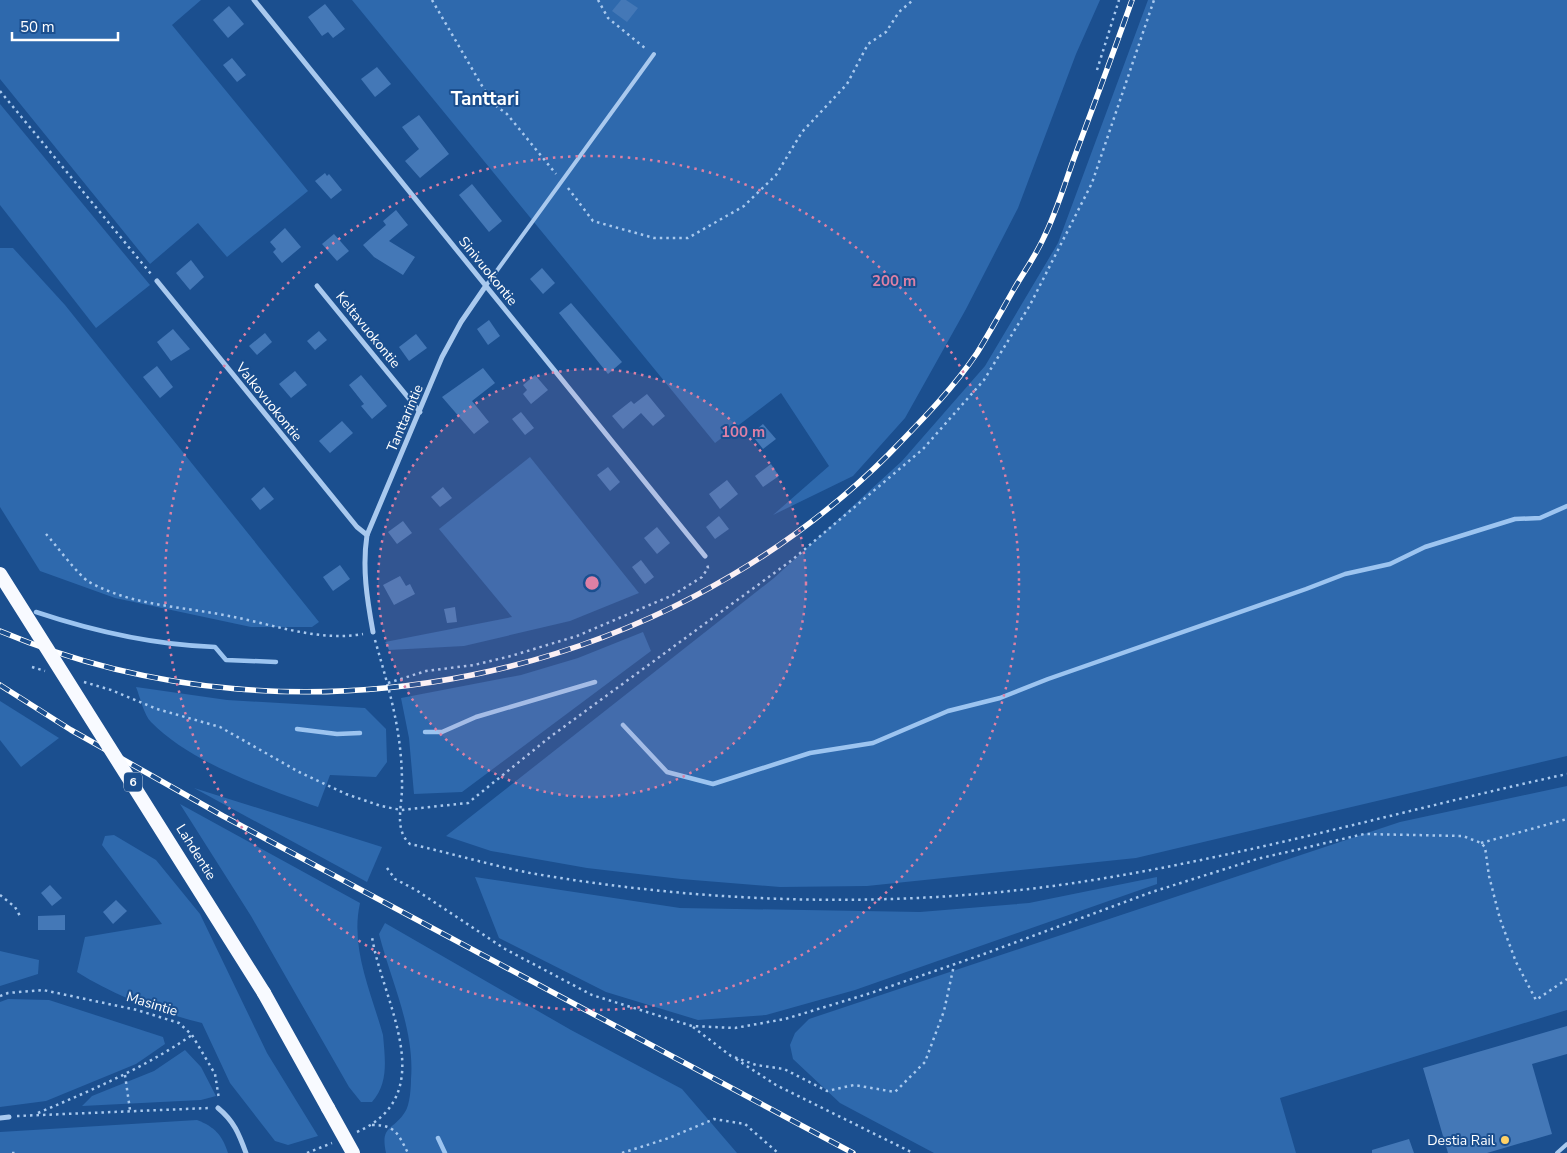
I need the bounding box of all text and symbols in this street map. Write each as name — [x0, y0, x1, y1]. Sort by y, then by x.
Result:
scale bar — [12, 10, 119, 42]
text: 50 m — [20, 17, 55, 37]
district label: Tanttari — [451, 86, 519, 112]
street label: Sinivuokontie — [454, 232, 522, 310]
text: 200 m — [872, 271, 916, 291]
street label: Keltavuokontie — [331, 288, 405, 372]
street label: Valkovuokontie — [231, 358, 307, 445]
street label: Tanttarintie — [382, 381, 428, 455]
text: 100 m — [721, 422, 765, 442]
centre of rings — [583, 574, 601, 592]
road number: 6 — [124, 772, 142, 792]
street label: Lahdentie — [171, 821, 221, 883]
street label: Masintie — [124, 987, 180, 1021]
place label: Destia Rail — [1427, 1131, 1496, 1150]
marker: Destia Rail — [1499, 1134, 1511, 1146]

